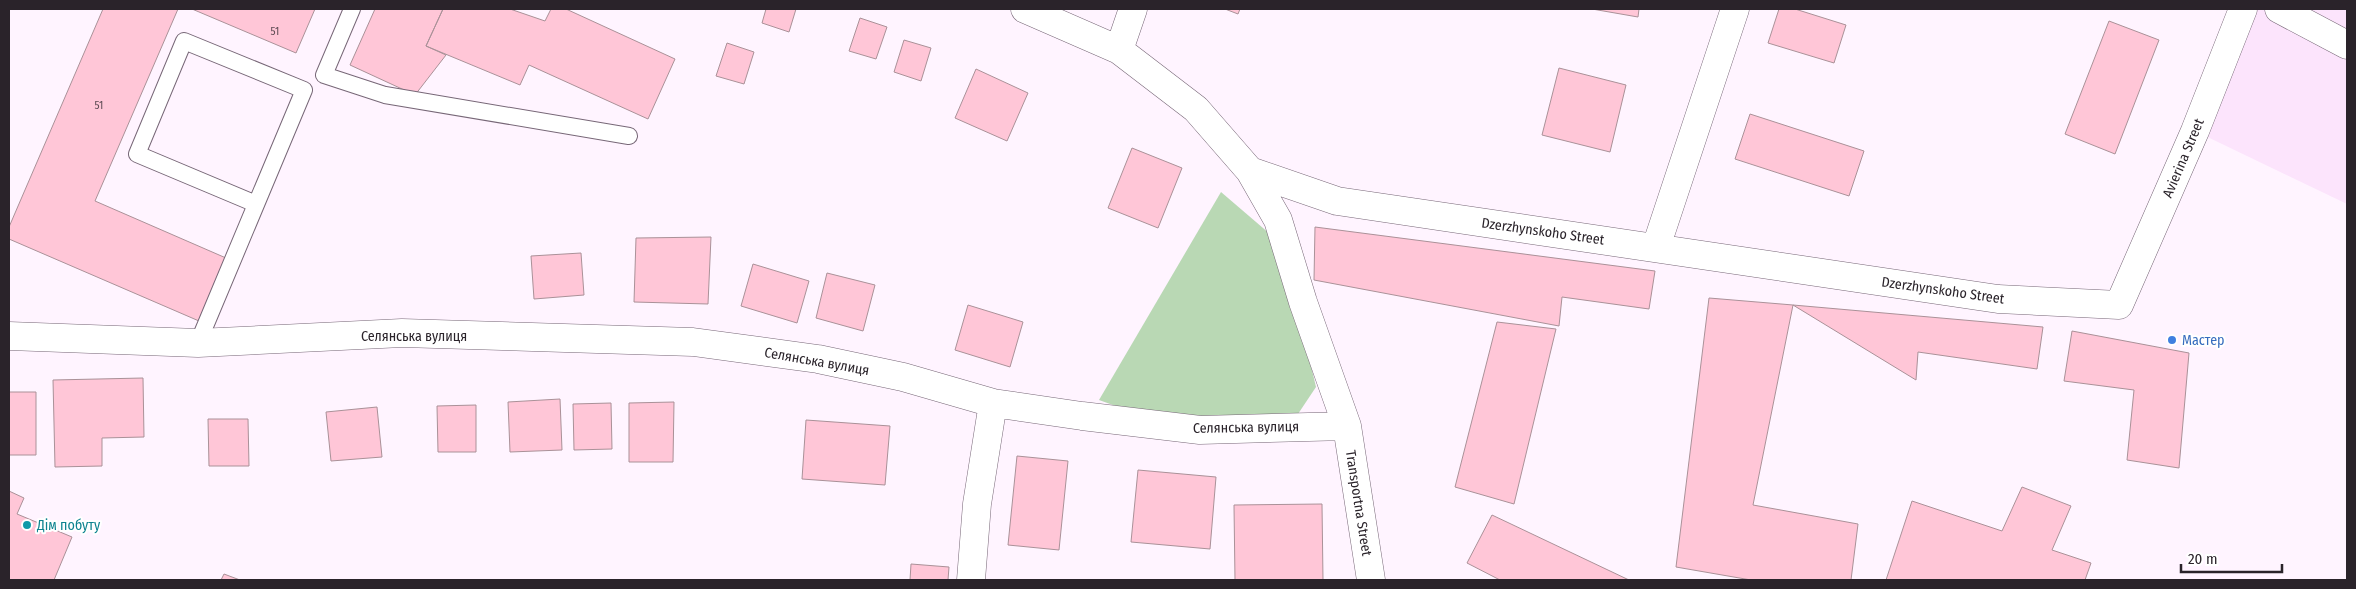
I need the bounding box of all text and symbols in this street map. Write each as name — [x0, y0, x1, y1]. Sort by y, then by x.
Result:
house number: 51 — [271, 25, 279, 38]
house number: 51 — [95, 99, 103, 112]
street label: Avierina Street — [2159, 116, 2208, 200]
street label: Dzerzhynskoho Street — [1480, 214, 1606, 249]
street label: Dzerzhynskoho Street — [1880, 273, 2006, 308]
street label: Селянська вулиця — [361, 328, 467, 345]
place label: Мастер — [2182, 332, 2225, 349]
marker: Мастер — [2166, 334, 2178, 346]
street label: Селянська вулиця — [763, 344, 871, 379]
street label: Селянська вулиця — [1193, 418, 1299, 437]
street label: Transportna Street — [1342, 449, 1375, 558]
place label: Дім побуту — [36, 517, 101, 534]
marker: Дім побуту — [21, 519, 33, 531]
scale bar — [2181, 542, 2282, 574]
text: 20 m — [2188, 550, 2218, 568]

